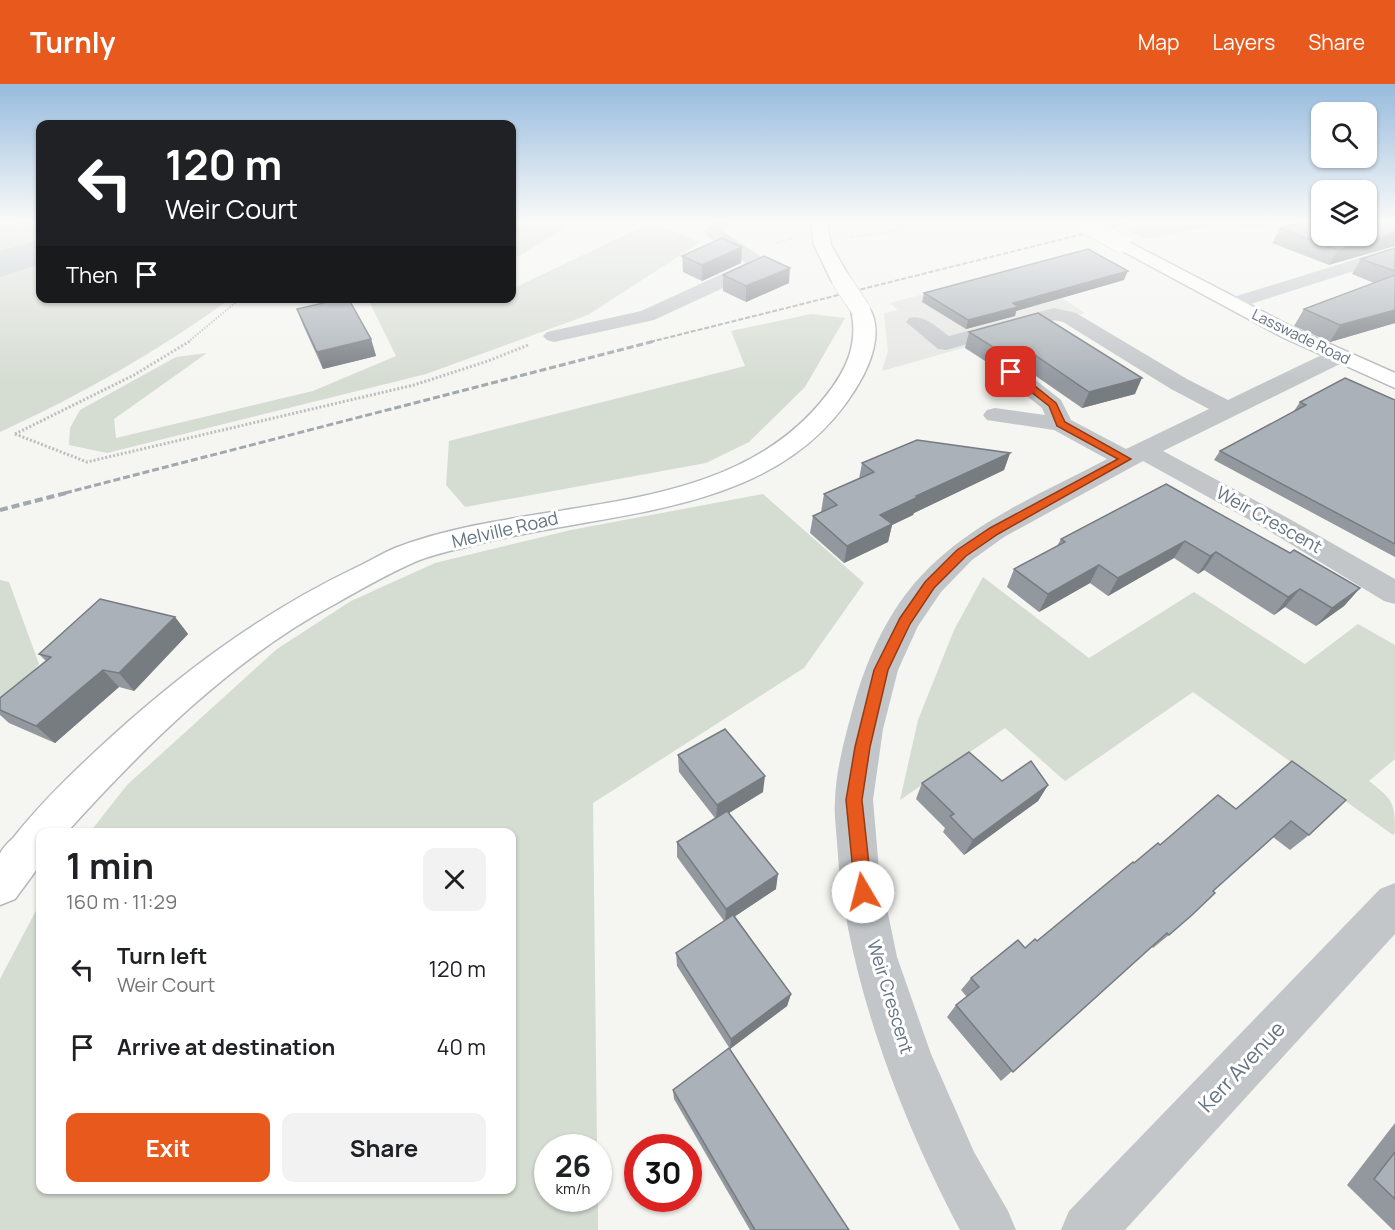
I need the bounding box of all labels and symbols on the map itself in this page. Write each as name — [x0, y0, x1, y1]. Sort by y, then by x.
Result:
street label: Lasswade Road — [1249, 304, 1354, 369]
pin — [985, 346, 1036, 397]
street label: Weir Crescent — [1212, 480, 1327, 558]
street label: Melville Road — [449, 505, 560, 553]
position arrow — [831, 860, 895, 924]
street label: Weir Crescent — [862, 937, 920, 1056]
street label: Kerr Avenue — [1192, 1015, 1291, 1118]
speed limit sign: 30 — [624, 1134, 702, 1212]

